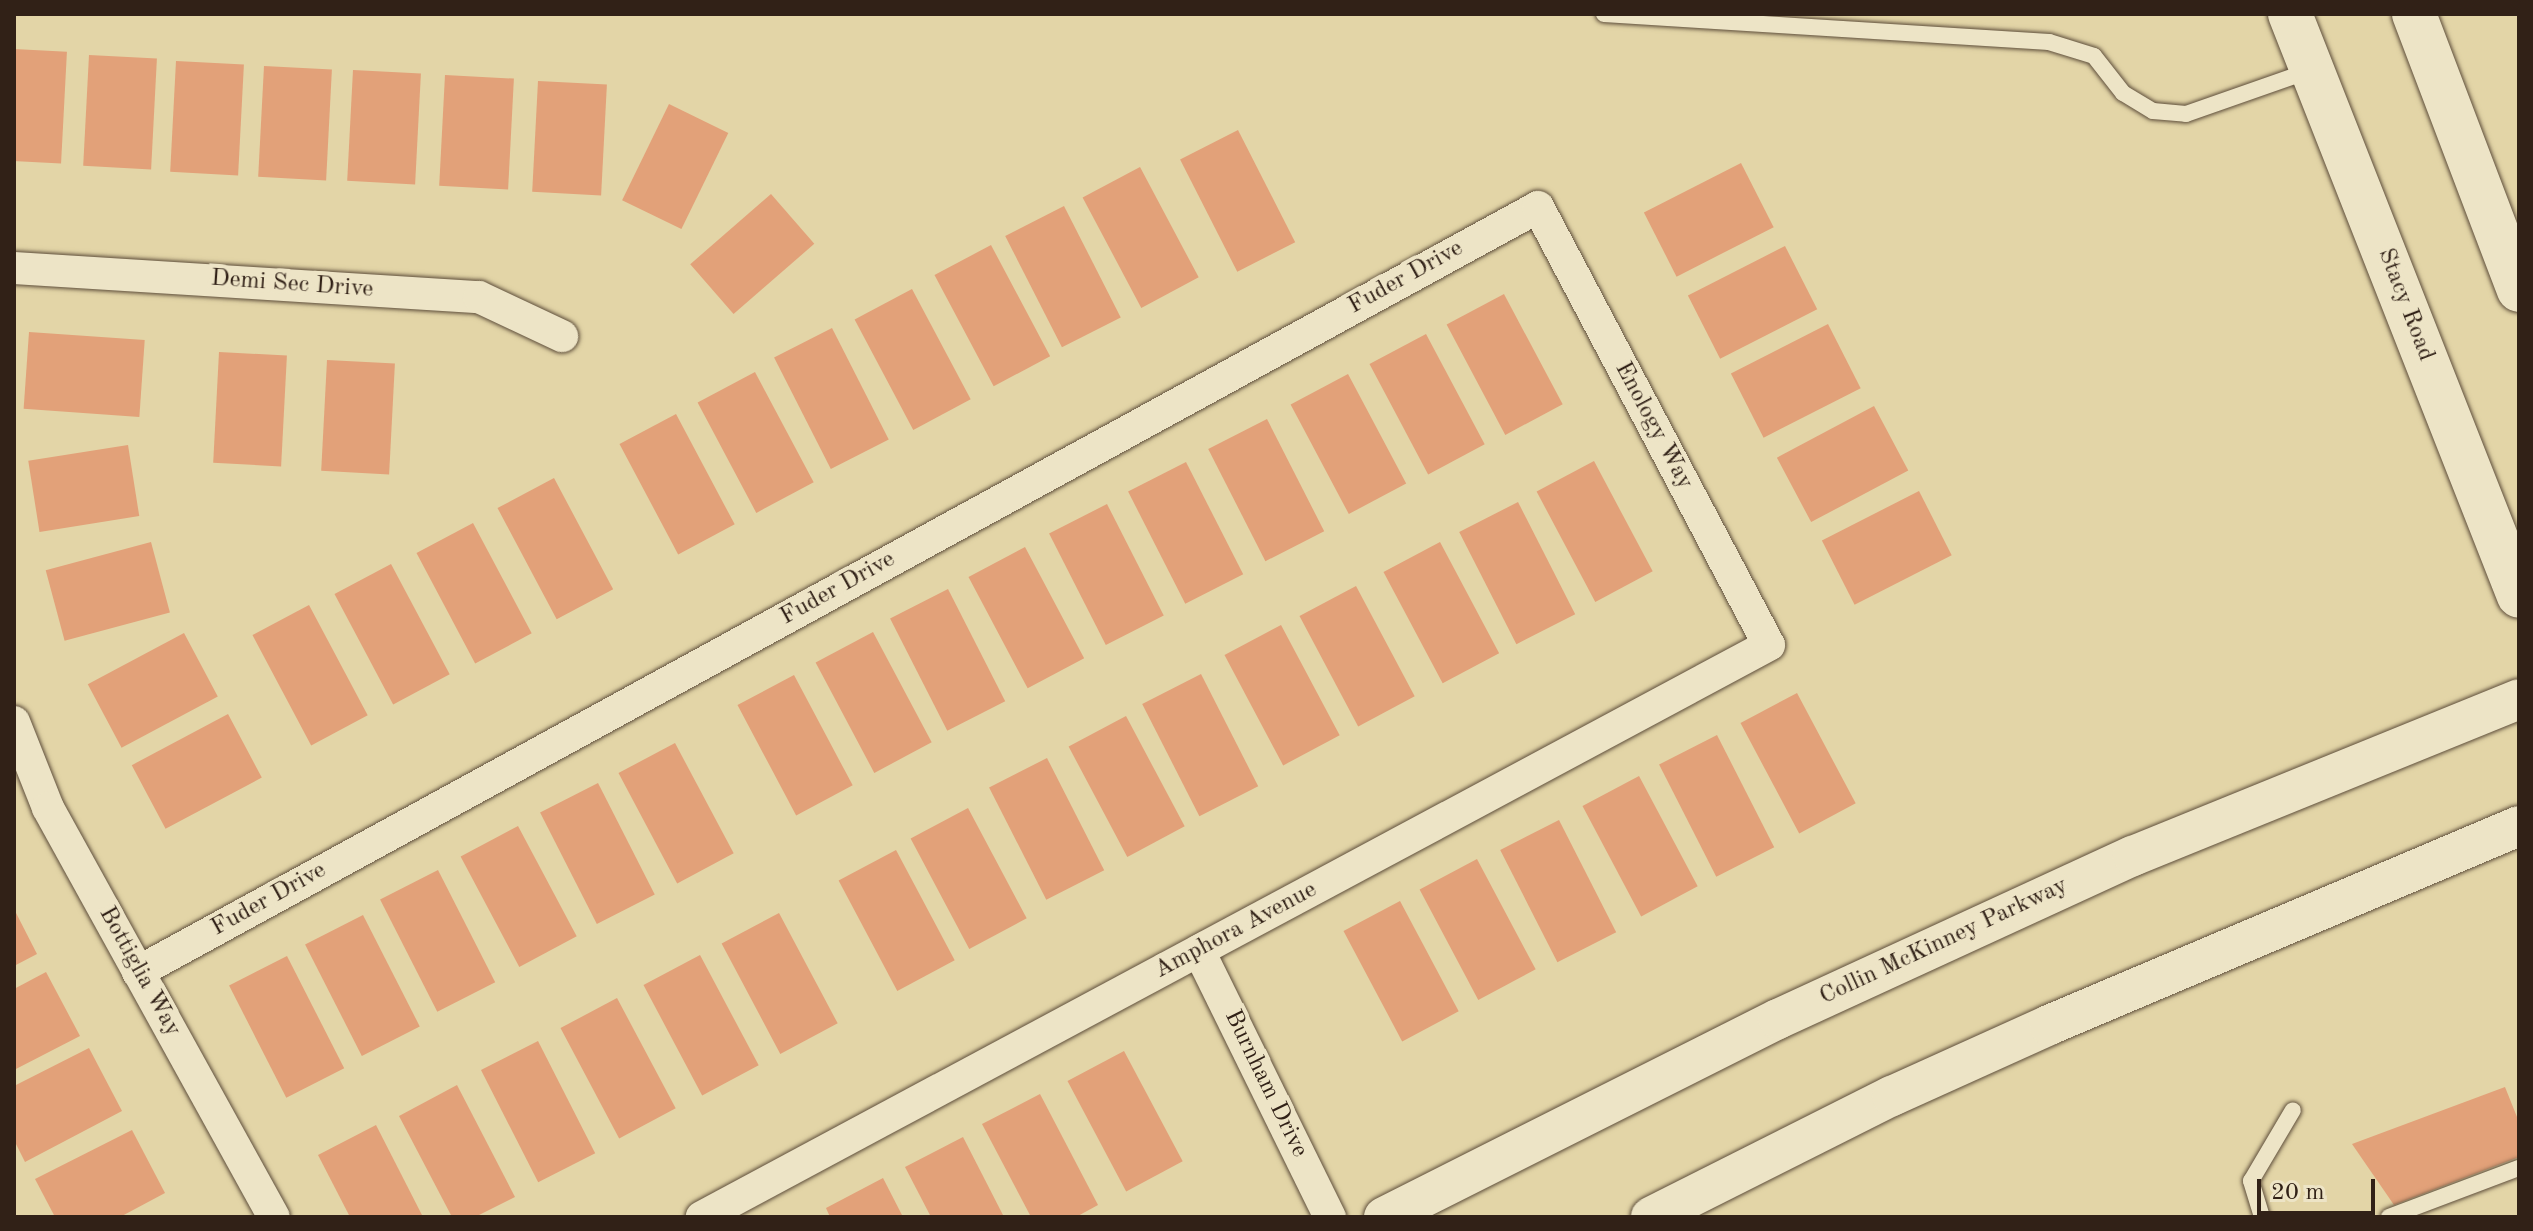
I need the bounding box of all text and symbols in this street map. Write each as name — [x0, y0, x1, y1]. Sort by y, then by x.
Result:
street label: Fuder Drive — [1344, 235, 1468, 321]
street label: Stacy Road — [2370, 245, 2440, 365]
street label: Demi Sec Drive — [210, 265, 374, 305]
street label: Enology Way — [1607, 357, 1699, 495]
street label: Fuder Drive — [776, 546, 900, 632]
street label: Fuder Drive — [207, 857, 331, 943]
street label: Collin McKinney Parkway — [1815, 872, 2073, 1012]
street label: Amphora Avenue — [1150, 876, 1322, 986]
street label: Bottiglia Way — [91, 902, 187, 1042]
street label: Burnham Drive — [1217, 1006, 1313, 1162]
scale bar — [2261, 1163, 2379, 1213]
text: 20 m — [2271, 1181, 2325, 1205]

